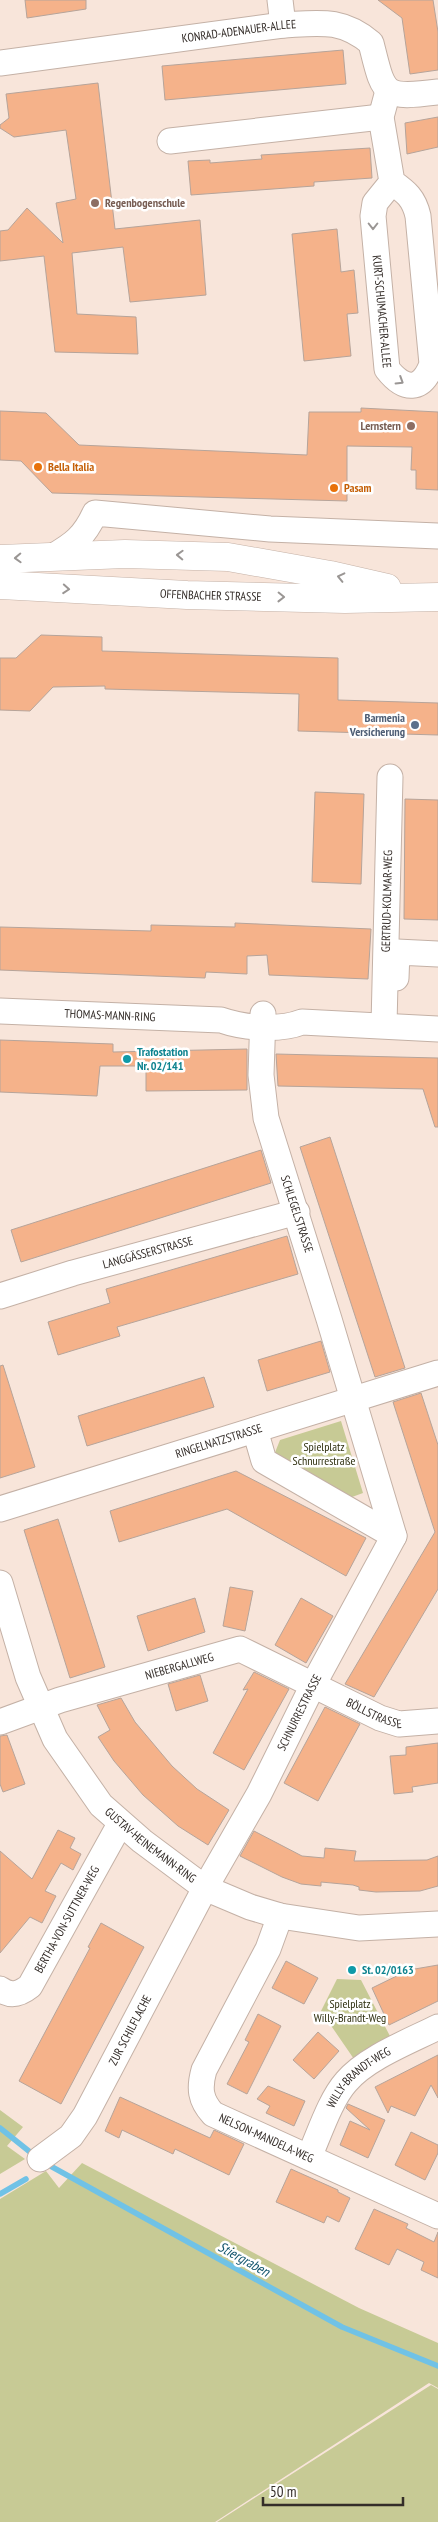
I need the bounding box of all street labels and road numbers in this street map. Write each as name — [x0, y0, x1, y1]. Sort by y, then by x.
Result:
street label: KONRAD-ADENAUER-ALLEE — [181, 16, 297, 46]
street label: KURT-SCHUMACHER-ALLEE — [370, 254, 395, 369]
street label: OFFENBACHER STRASSE — [160, 586, 262, 604]
street label: GERTRUD-KOLMAR-WEG — [378, 850, 395, 952]
street label: THOMAS-MANN-RING — [64, 1006, 156, 1024]
street label: SCHLEGELSTRASSE — [278, 1173, 317, 1254]
street label: LANGGÄSSERSTRASSE — [101, 1233, 194, 1272]
street label: RINGELNATZSTRASSE — [173, 1420, 264, 1461]
street label: NIEBERGALLWEG — [143, 1649, 215, 1683]
street label: SCHNURRESTRASSE — [274, 1671, 324, 1753]
street label: BÖLLSTRASSE — [344, 1695, 402, 1731]
street label: GUSTAV-HEINEMANN-RING — [102, 1804, 199, 1886]
street label: BERTHA-VON-SUTTNER-WEG — [31, 1863, 102, 1976]
street label: ZUR SCHILFLACHE — [105, 1992, 154, 2068]
street label: WILLY-BRANDT-WEG — [323, 2043, 393, 2110]
street label: NELSON-MANDELA-WEG — [217, 2110, 316, 2166]

